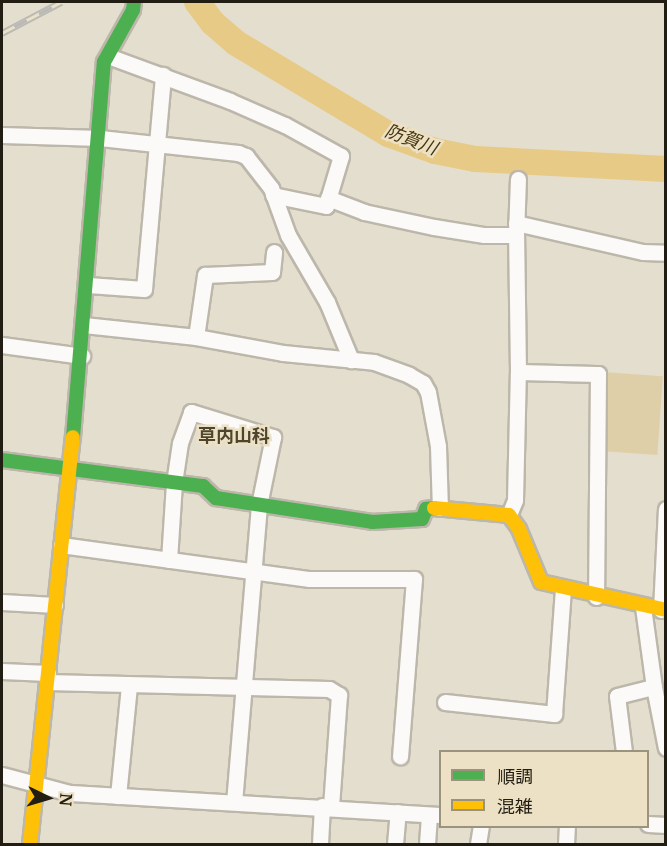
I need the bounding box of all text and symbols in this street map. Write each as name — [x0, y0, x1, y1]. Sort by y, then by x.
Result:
water label: 防賀川 — [382, 120, 440, 160]
district label: 草内山科 — [198, 425, 270, 447]
legend — [439, 750, 649, 828]
text: 順調 — [497, 765, 533, 788]
north arrow — [18, 768, 78, 828]
text: N — [55, 792, 76, 807]
text: 混雑 — [497, 795, 533, 818]

